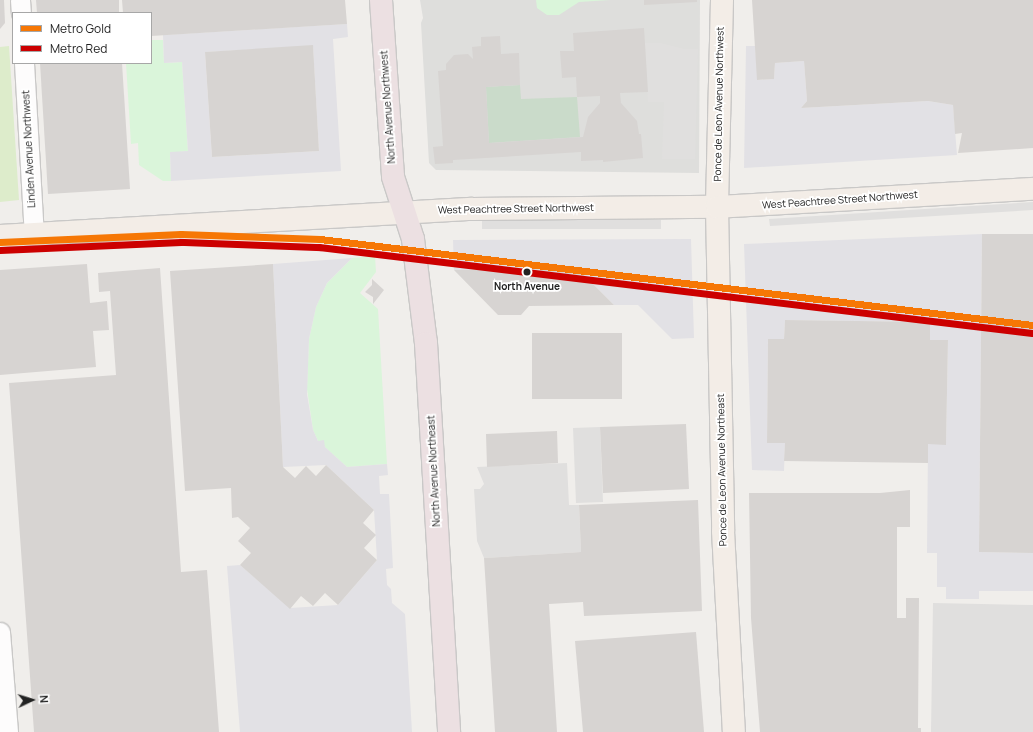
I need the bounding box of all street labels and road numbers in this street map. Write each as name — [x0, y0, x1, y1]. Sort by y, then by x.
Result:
street label: Ponce de Leon Avenue Northwest — [712, 27, 726, 181]
street label: North Avenue Northwest — [378, 50, 398, 164]
street label: Linden Avenue Northwest — [20, 90, 38, 208]
street label: West Peachtree Street Northwest — [762, 189, 918, 211]
street label: West Peachtree Street Northwest — [438, 202, 594, 216]
street label: Ponce de Leon Avenue Northeast — [715, 394, 729, 546]
street label: North Avenue Northeast — [425, 415, 443, 527]

